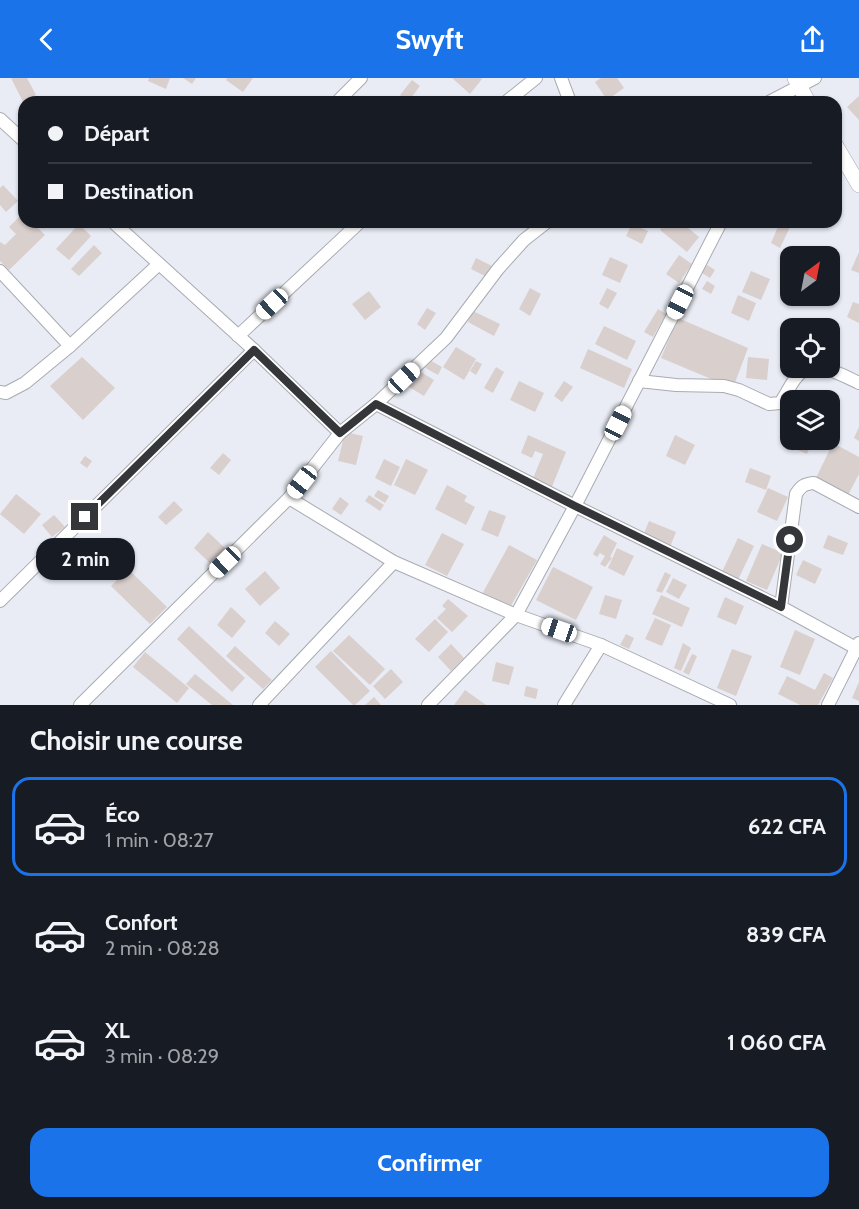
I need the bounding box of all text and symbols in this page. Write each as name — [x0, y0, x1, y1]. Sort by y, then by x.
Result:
icon: back — [30, 23, 63, 56]
text: Swyft — [396, 23, 464, 56]
icon: share — [796, 23, 829, 56]
text: Départ — [84, 120, 149, 147]
text: Destination — [84, 178, 194, 205]
north arrow — [780, 246, 840, 306]
map controls — [780, 246, 840, 450]
car — [664, 282, 696, 322]
car — [253, 285, 291, 323]
button: locate — [780, 318, 840, 378]
car — [385, 359, 423, 397]
button: layers — [780, 390, 840, 450]
car — [602, 403, 634, 443]
car — [284, 462, 320, 502]
route end — [71, 503, 98, 530]
route start — [776, 526, 803, 553]
callout: 2 min — [36, 538, 134, 580]
car — [206, 543, 244, 581]
text: 2 min — [61, 547, 110, 571]
car — [539, 616, 579, 644]
text: Choisir une course — [30, 724, 243, 757]
icon: car — [33, 800, 87, 854]
text: Éco — [105, 801, 140, 828]
text: 622 CFA — [748, 813, 826, 840]
text: 1 min · 08:27 — [105, 828, 214, 852]
icon: car — [33, 908, 87, 962]
text: Confort — [105, 909, 178, 936]
text: 839 CFA — [746, 921, 826, 948]
text: 2 min · 08:28 — [105, 936, 220, 960]
icon: car — [33, 1016, 87, 1070]
text: XL — [105, 1017, 130, 1044]
text: 1 060 CFA — [727, 1029, 826, 1056]
text: 3 min · 08:29 — [105, 1044, 219, 1068]
button: Confirmer — [30, 1128, 829, 1197]

